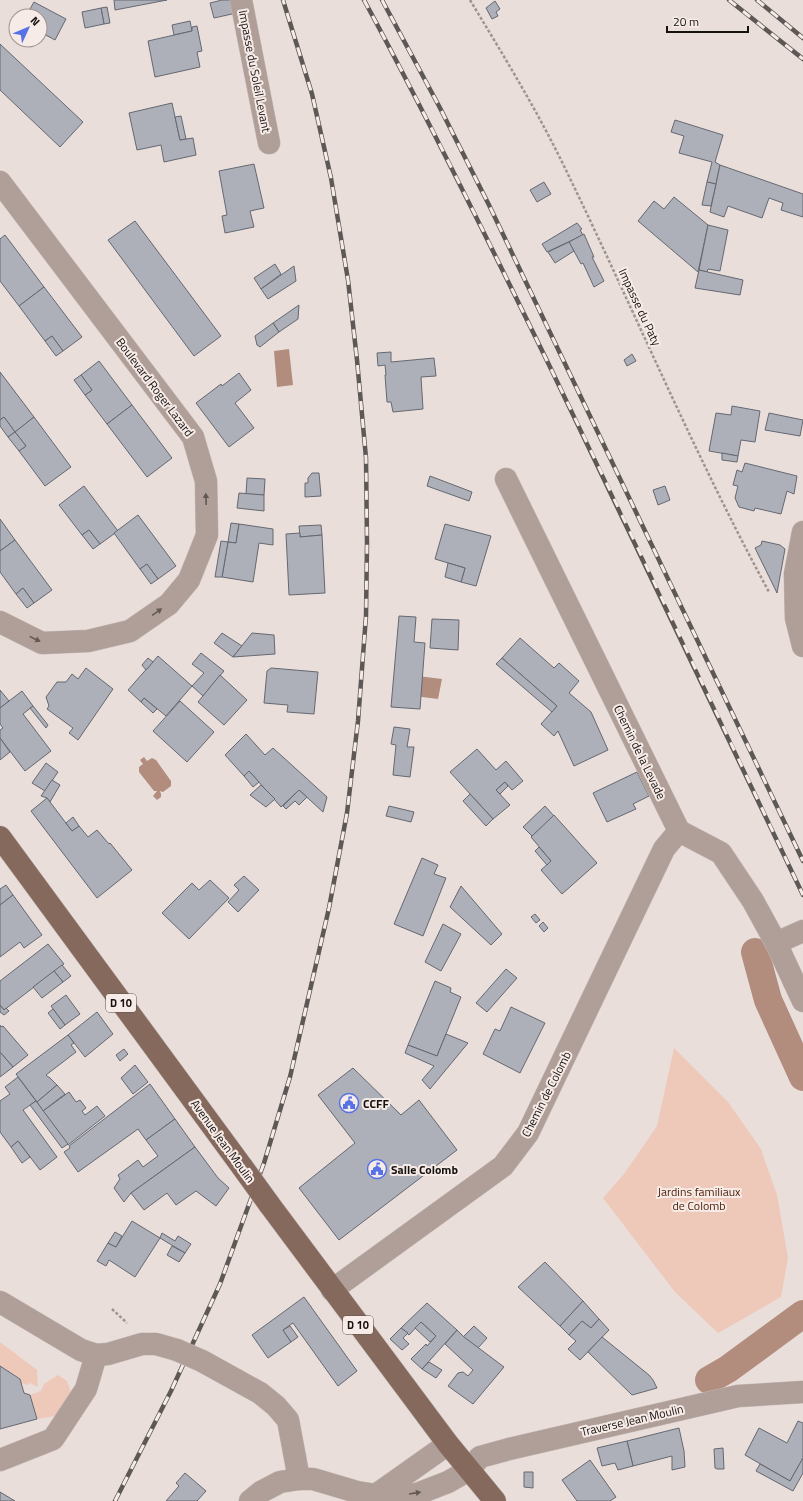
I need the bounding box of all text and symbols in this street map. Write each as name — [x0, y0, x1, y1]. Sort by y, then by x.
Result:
north arrow — [8, 8, 48, 48]
street label: Impasse du Soleil Levant — [234, 8, 276, 135]
scale bar — [667, 8, 748, 34]
text: 20 m — [673, 12, 699, 31]
text: N — [27, 13, 44, 29]
street label: Impasse du Paty — [614, 265, 666, 349]
street label: Boulevard Roger Lazard — [111, 333, 199, 441]
one-way arrow — [203, 493, 210, 505]
one-way arrow — [152, 608, 163, 616]
one-way arrow — [29, 636, 41, 642]
street label: Chemin de la Levade — [609, 702, 671, 802]
road number: D 10 — [106, 994, 136, 1012]
street label: Chemin de Colomb — [516, 1048, 576, 1140]
public building icon: CCFF — [338, 1092, 360, 1114]
place label: CCFF — [363, 1094, 389, 1113]
street label: Avenue Jean Moulin — [186, 1095, 260, 1187]
public building icon: Salle Colomb — [366, 1158, 388, 1180]
place label: Salle Colomb — [391, 1160, 458, 1179]
park label: Jardins familiaux de Colomb — [658, 1182, 741, 1215]
road number: D 10 — [343, 1316, 373, 1334]
street label: Traverse Jean Moulin — [579, 1399, 685, 1441]
one-way arrow — [409, 1490, 421, 1496]

